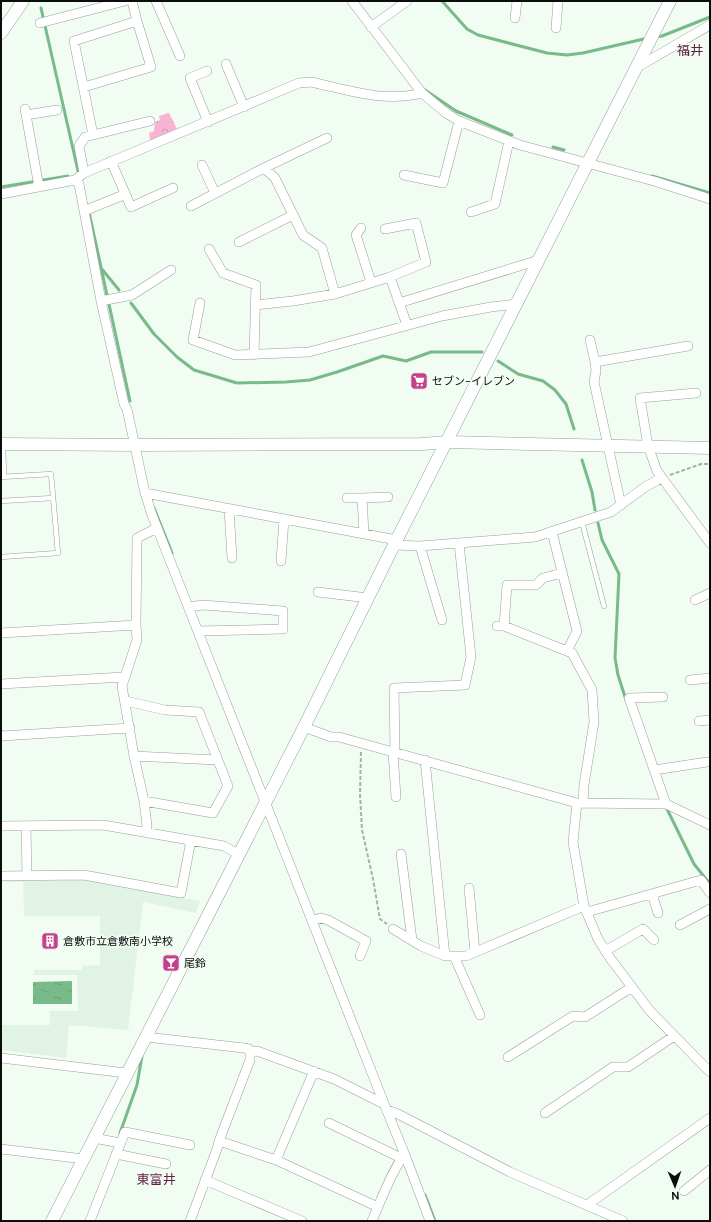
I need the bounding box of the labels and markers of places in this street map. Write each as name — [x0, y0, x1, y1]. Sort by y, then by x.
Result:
supermarket icon: セブン-イレブン — [409, 371, 429, 391]
place label: セブン-イレブン — [432, 374, 515, 388]
building icon: 倉敷市立倉敷南小学校 — [40, 931, 60, 951]
place label: 倉敷市立倉敷南小学校 — [63, 934, 173, 948]
bar icon: 尾鈴 — [161, 953, 181, 973]
place label: 尾鈴 — [184, 956, 206, 970]

